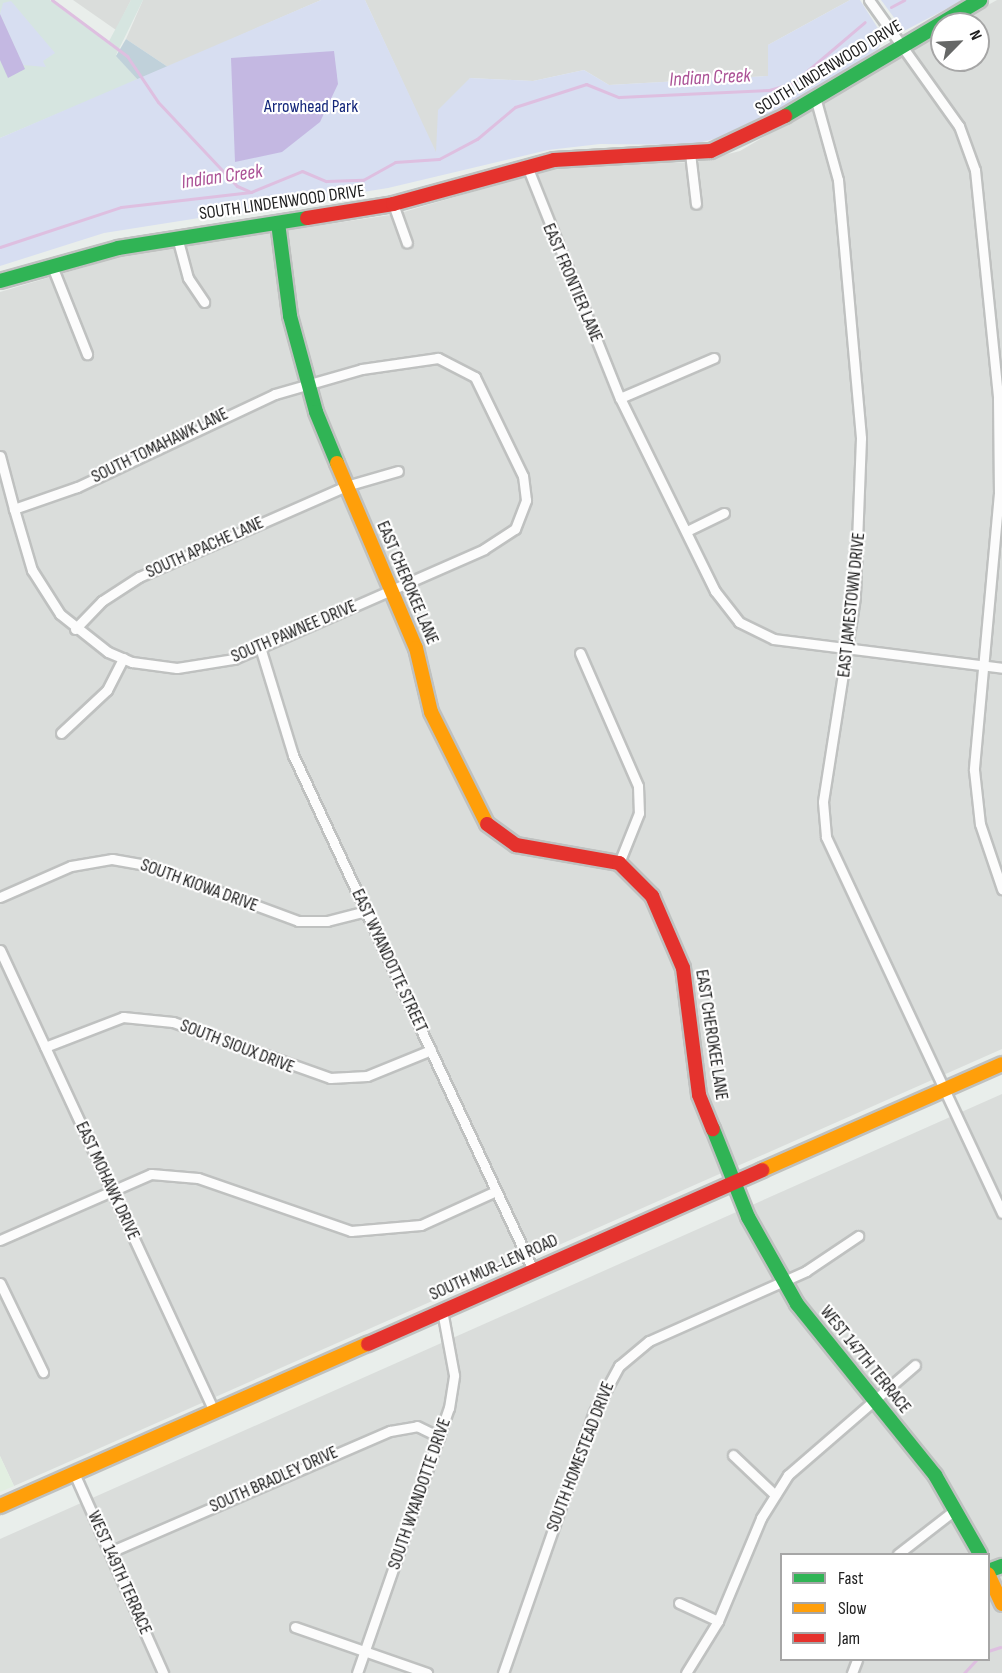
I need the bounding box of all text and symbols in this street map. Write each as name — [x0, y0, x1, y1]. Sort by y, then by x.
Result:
north arrow — [930, 12, 990, 72]
street label: SOUTH LINDENWOOD DRIVE — [752, 16, 906, 120]
text: N — [965, 28, 985, 43]
water label: Indian Creek — [669, 64, 751, 92]
park label: Arrowhead Park — [264, 96, 358, 118]
water label: Indian Creek — [180, 159, 264, 195]
street label: SOUTH LINDENWOOD DRIVE — [198, 181, 366, 225]
street label: EAST FRONTIER LANE — [537, 220, 607, 346]
street label: SOUTH TOMAHAWK LANE — [88, 404, 232, 488]
street label: SOUTH APACHE LANE — [143, 512, 267, 584]
street label: EAST CHEROKEE LANE — [371, 518, 443, 648]
street label: EAST JAMESTOWN DRIVE — [834, 531, 870, 679]
street label: SOUTH PAWNEE DRIVE — [228, 596, 360, 668]
street label: SOUTH KIOWA DRIVE — [137, 855, 261, 917]
street label: EAST WYANDOTTE STREET — [346, 886, 432, 1036]
street label: EAST CHEROKEE LANE — [690, 968, 732, 1102]
street label: SOUTH SIOUX DRIVE — [177, 1015, 297, 1079]
street label: EAST MOHAWK DRIVE — [70, 1119, 144, 1243]
street label: SOUTH MUR-LEN ROAD — [426, 1230, 562, 1306]
street label: WEST 147TH TERRACE — [815, 1302, 915, 1418]
street label: SOUTH HOMESTEAD DRIVE — [542, 1379, 620, 1535]
street label: SOUTH WYANDOTTE DRIVE — [384, 1415, 456, 1573]
street label: SOUTH BRADLEY DRIVE — [206, 1442, 342, 1518]
street label: WEST 149TH TERRACE — [82, 1508, 156, 1638]
legend — [780, 1553, 990, 1661]
text: Fast — [838, 1568, 863, 1589]
text: Slow — [838, 1598, 867, 1619]
text: Jam — [838, 1628, 860, 1649]

